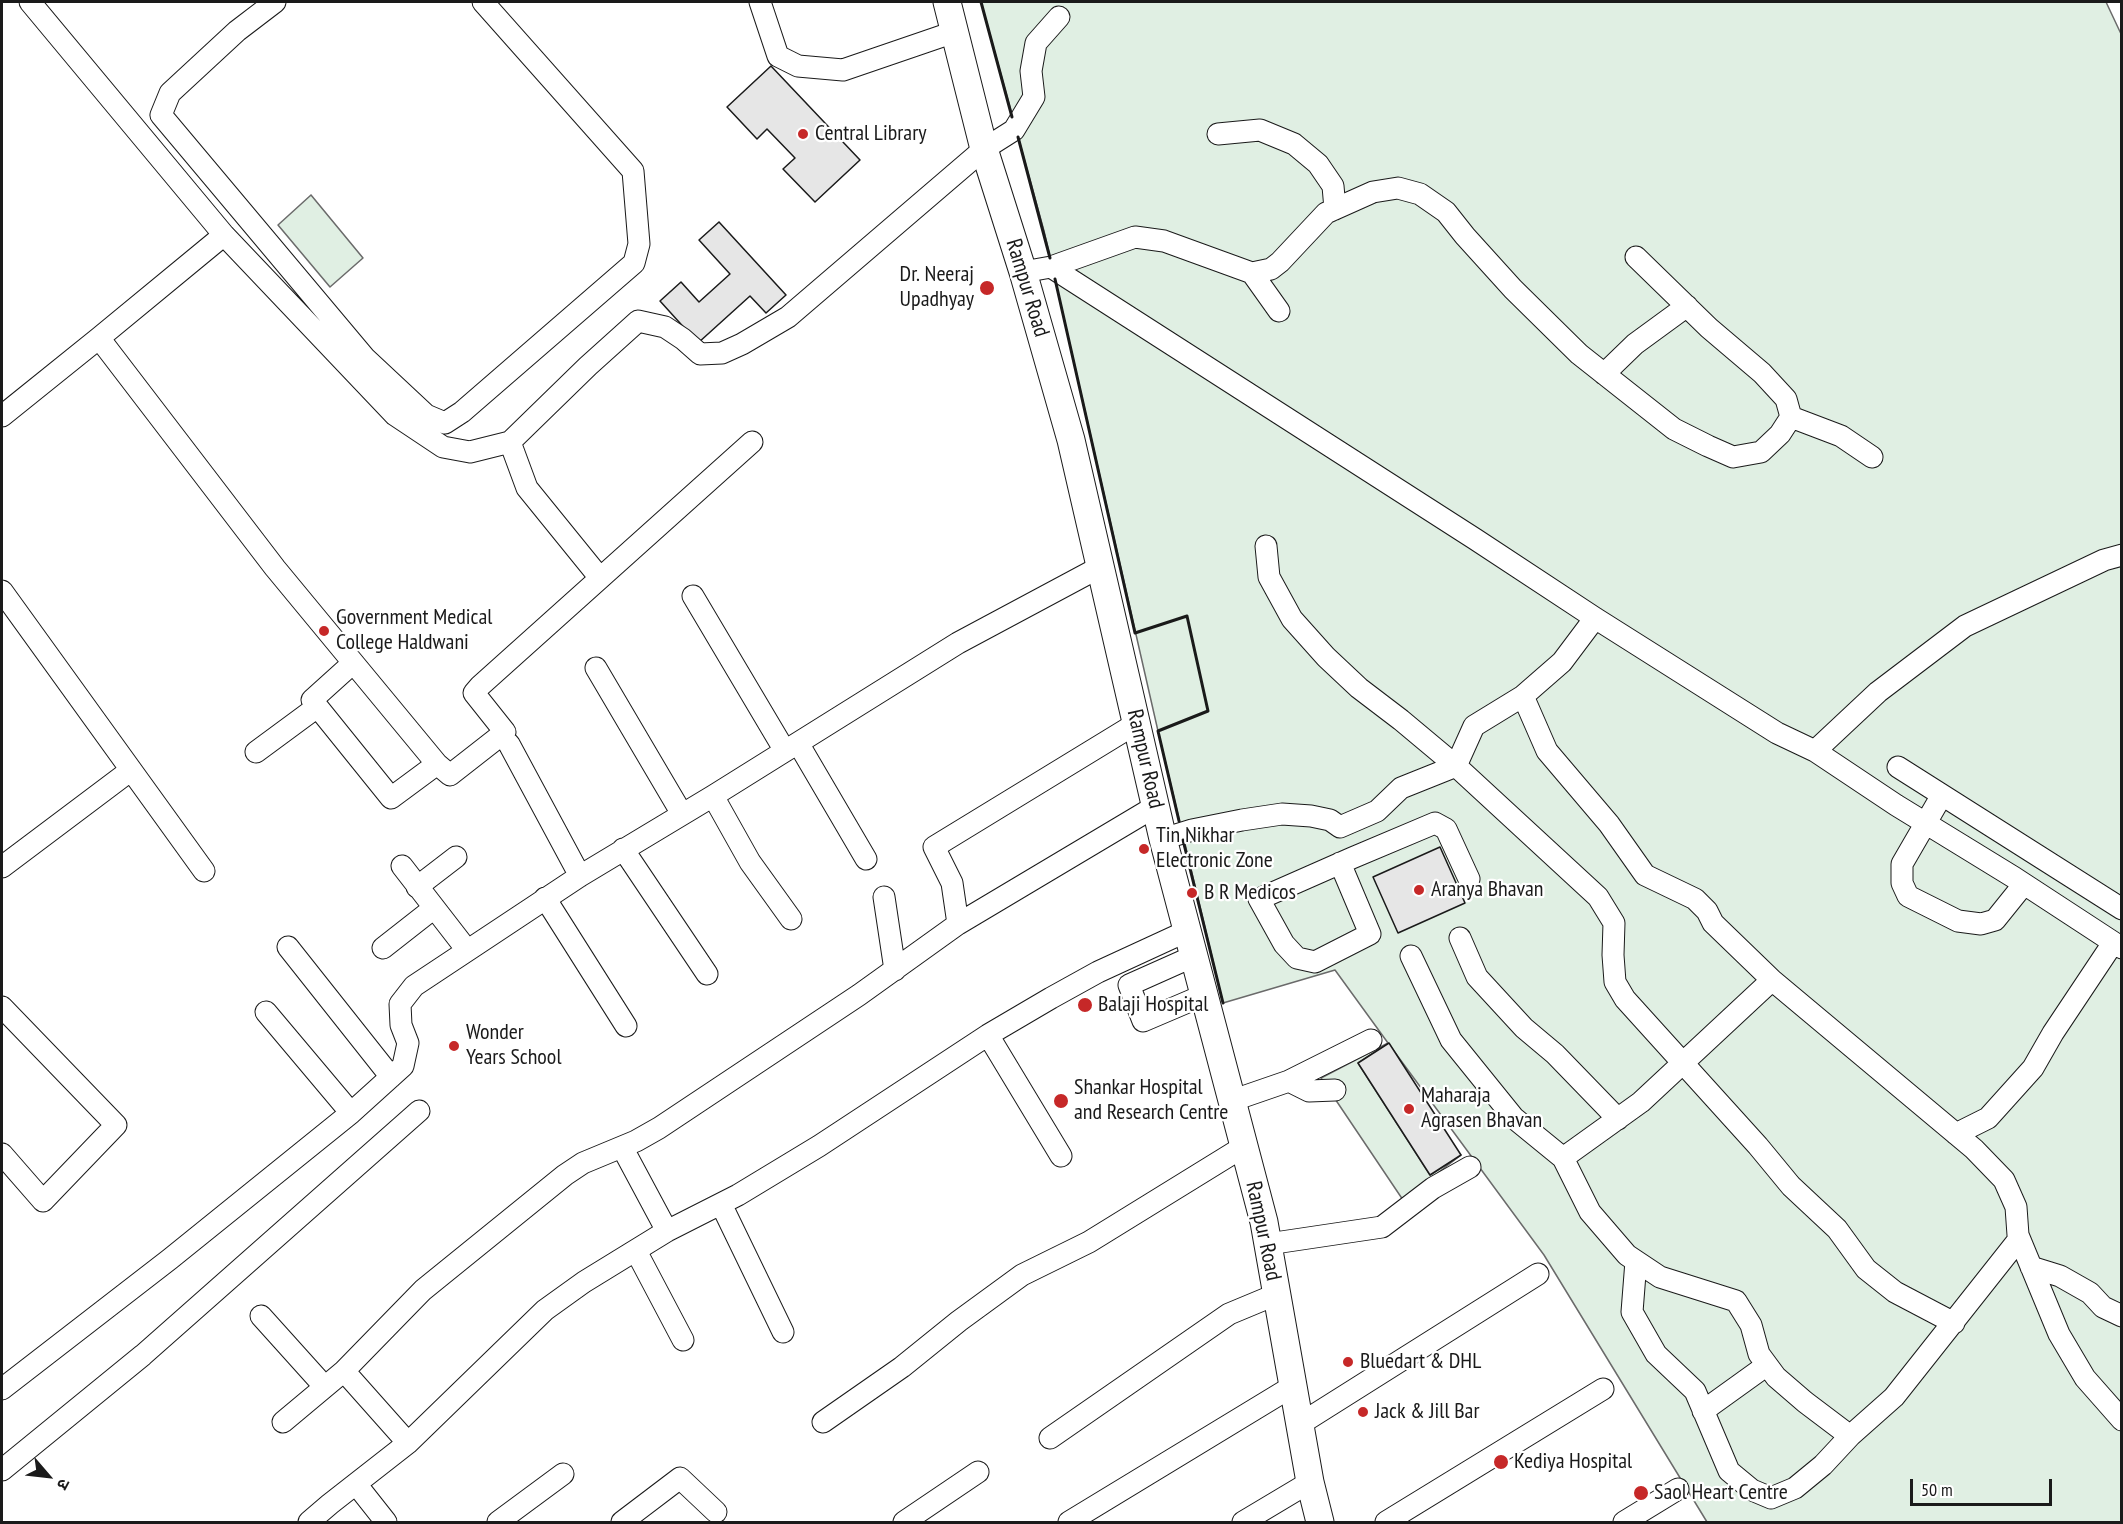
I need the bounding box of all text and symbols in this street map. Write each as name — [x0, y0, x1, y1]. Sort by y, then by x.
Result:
place label: Central Library — [815, 121, 926, 147]
marker: Central Library — [796, 127, 810, 141]
street label: Rampur Road — [1000, 236, 1054, 340]
place label: Dr. Neeraj Upadhyay — [900, 262, 974, 314]
marker: Dr. Neeraj Upadhyay — [978, 279, 996, 297]
place label: Government Medical College Haldwani — [336, 605, 492, 656]
marker: Government Medical College Haldwani — [317, 624, 331, 638]
street label: Rampur Road — [1121, 707, 1169, 811]
place label: Tin Nikhar Electronic Zone — [1156, 823, 1273, 874]
marker: Tin Nikhar Electronic Zone — [1137, 842, 1151, 856]
place label: Aranya Bhavan — [1431, 877, 1543, 903]
place label: B R Medicos — [1204, 880, 1296, 906]
marker: Aranya Bhavan — [1412, 883, 1426, 897]
marker: B R Medicos — [1185, 886, 1199, 900]
place label: Balaji Hospital — [1098, 992, 1208, 1018]
marker: Balaji Hospital — [1076, 996, 1094, 1014]
place label: Wonder Years School — [466, 1020, 562, 1072]
marker: Wonder Years School — [447, 1039, 461, 1053]
place label: Shankar Hospital and Research Centre — [1074, 1075, 1228, 1126]
place label: Maharaja Agrasen Bhavan — [1421, 1083, 1542, 1134]
marker: Shankar Hospital and Research Centre — [1052, 1092, 1070, 1110]
marker: Maharaja Agrasen Bhavan — [1402, 1102, 1416, 1116]
street label: Rampur Road — [1240, 1179, 1286, 1283]
place label: Bluedart & DHL — [1360, 1349, 1481, 1375]
marker: Bluedart & DHL — [1341, 1355, 1355, 1369]
place label: Jack & Jill Bar — [1375, 1399, 1479, 1425]
marker: Jack & Jill Bar — [1356, 1405, 1370, 1419]
north arrow — [18, 1446, 78, 1506]
place label: Kediya Hospital — [1514, 1449, 1632, 1475]
marker: Kediya Hospital — [1492, 1453, 1510, 1471]
scale bar — [1913, 1467, 2056, 1505]
text: उ — [53, 1476, 75, 1493]
text: 50 m — [1921, 1478, 1953, 1501]
place label: Saol Heart Centre — [1654, 1480, 1788, 1506]
marker: Saol Heart Centre — [1632, 1484, 1650, 1502]

